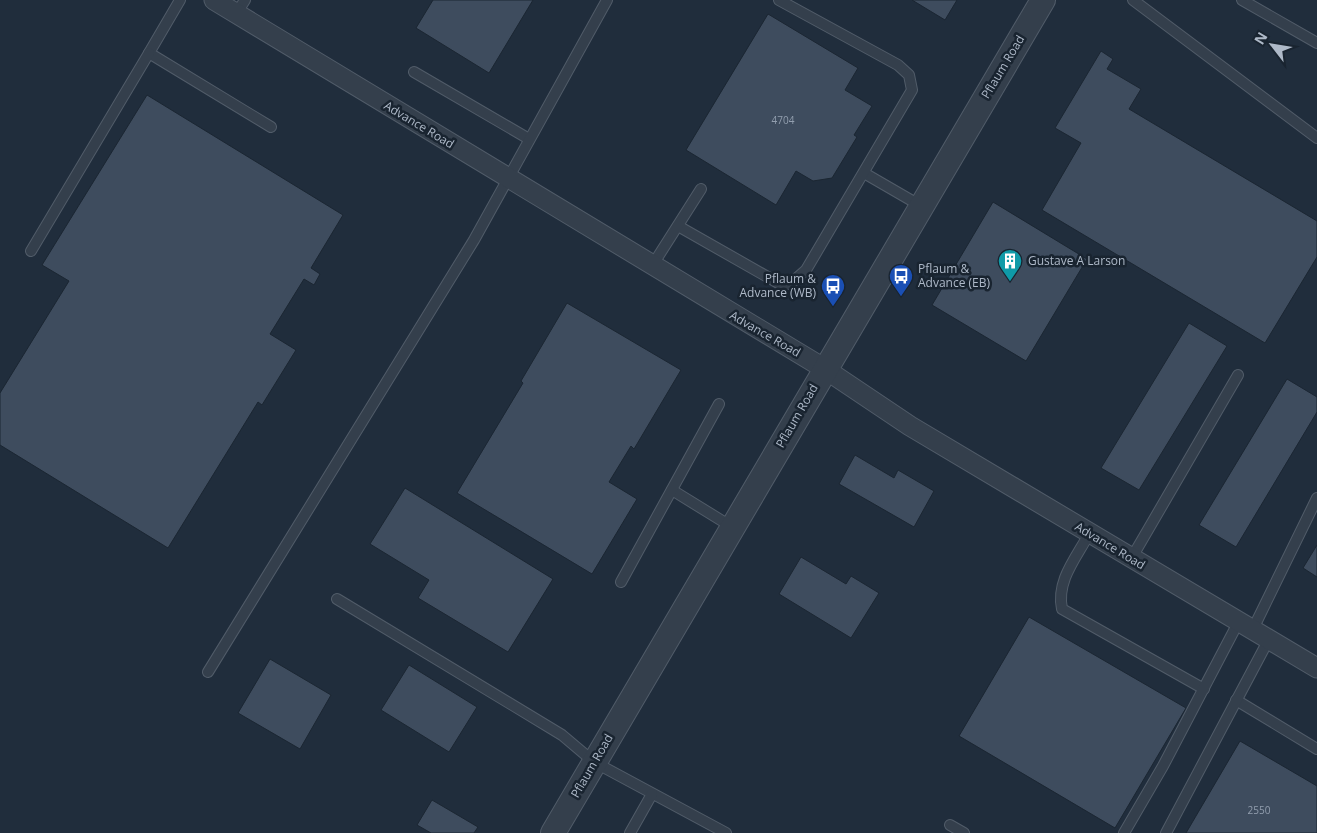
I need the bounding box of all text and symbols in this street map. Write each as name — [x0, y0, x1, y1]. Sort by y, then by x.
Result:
north arrow — [1247, 20, 1297, 70]
text: N — [1249, 28, 1272, 48]
street label: Pflaum Road — [977, 32, 1028, 102]
street label: Advance Road — [381, 97, 458, 152]
house number: 4704 — [772, 113, 795, 127]
building icon: Gustave A Larson — [997, 248, 1023, 282]
place label: Gustave A Larson — [1028, 252, 1125, 269]
place label: Pflaum & Advance (EB) — [918, 260, 991, 291]
bus stop icon: Pflaum & Advance (EB) — [888, 263, 914, 297]
place label: Pflaum & Advance (WB) — [740, 270, 816, 301]
bus stop icon: Pflaum & Advance (WB) — [820, 273, 846, 307]
street label: Advance Road — [727, 306, 804, 361]
street label: Pflaum Road — [771, 381, 822, 451]
street label: Advance Road — [1072, 518, 1149, 573]
street label: Pflaum Road — [566, 731, 617, 801]
house number: 2550 — [1248, 803, 1271, 817]

